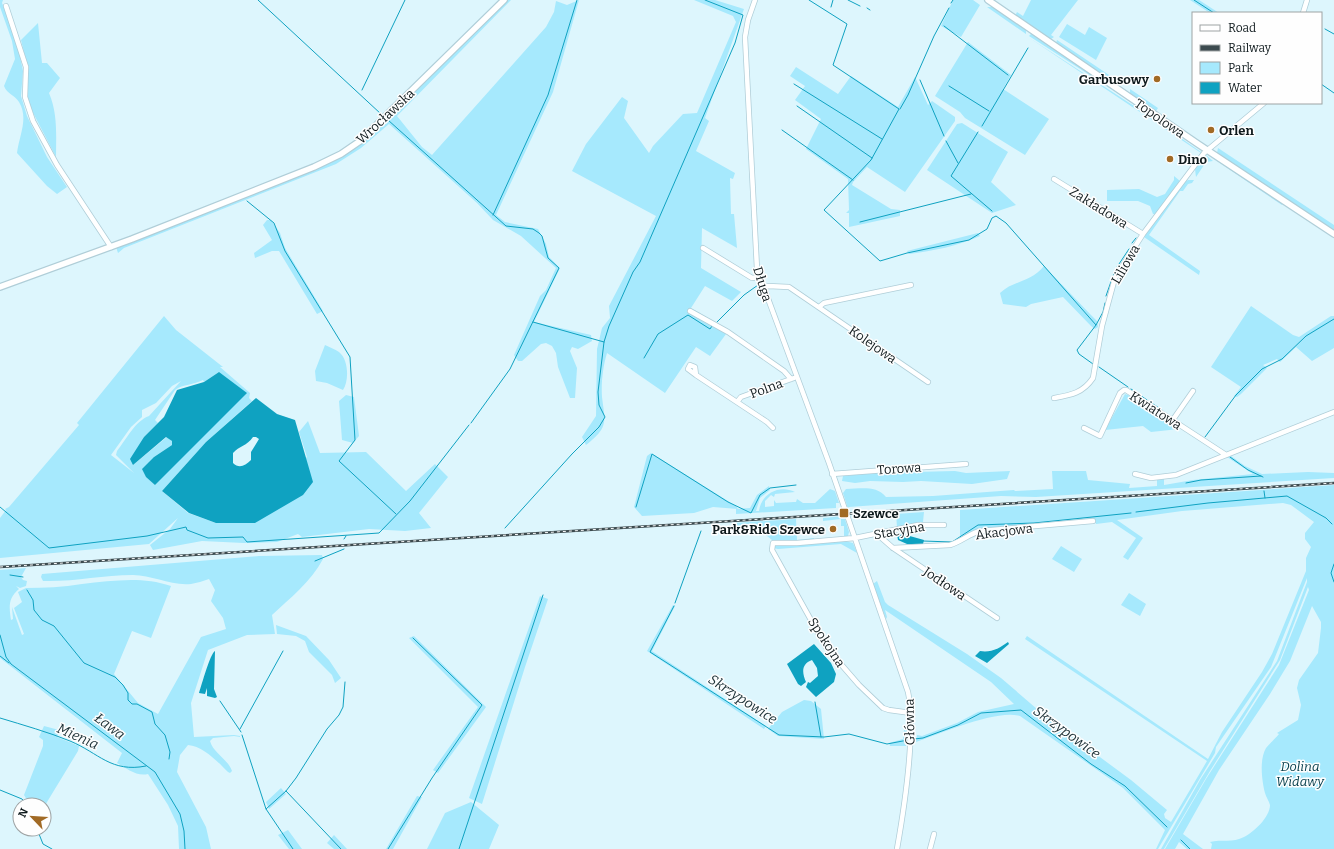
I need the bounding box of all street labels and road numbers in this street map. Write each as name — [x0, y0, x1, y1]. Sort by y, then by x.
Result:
street label: Wrocławska — [353, 86, 417, 147]
street label: Topolowa — [1132, 96, 1188, 141]
street label: Zakładowa — [1067, 184, 1131, 231]
street label: Liliowa — [1108, 242, 1143, 287]
street label: Długa — [750, 265, 775, 304]
street label: Kolejowa — [846, 323, 899, 366]
street label: Polna — [748, 376, 785, 401]
street label: Kwiatowa — [1127, 388, 1185, 433]
street label: Torowa — [876, 459, 922, 478]
street label: Stacyjna — [872, 519, 926, 542]
street label: Akacjowa — [975, 521, 1034, 542]
street label: Jodłowa — [920, 563, 969, 603]
street label: Spokojna — [805, 615, 848, 670]
street label: Główna — [902, 698, 917, 746]

